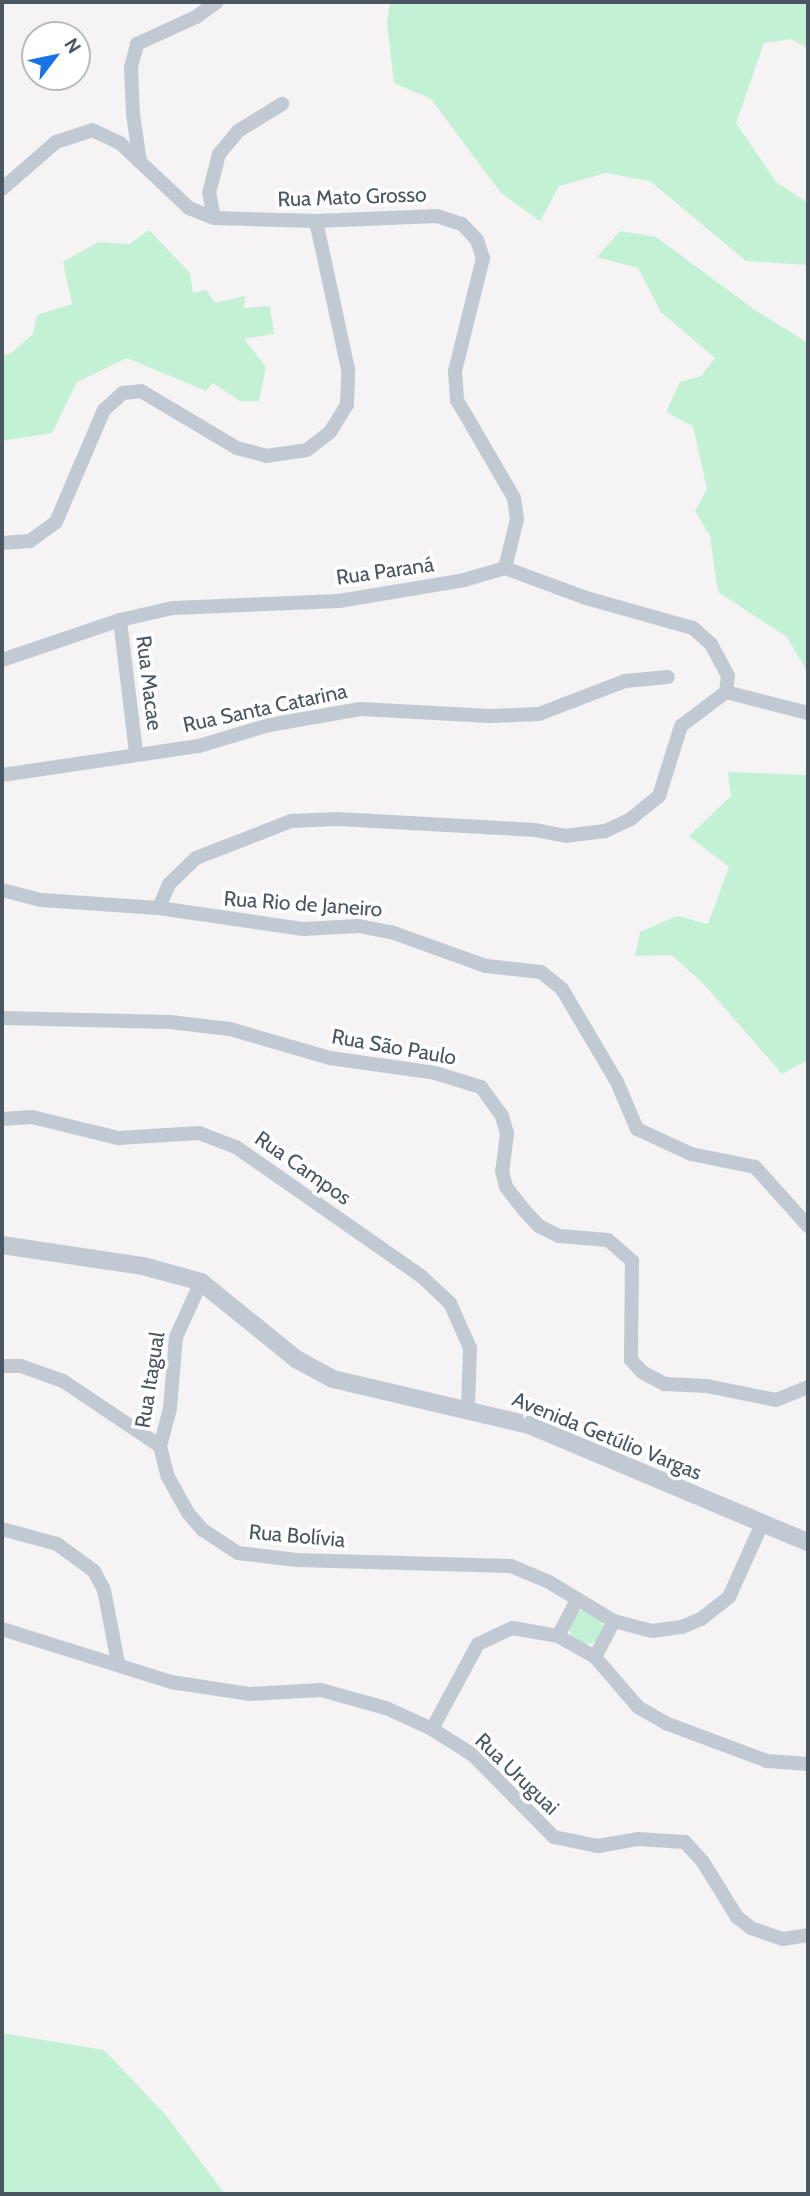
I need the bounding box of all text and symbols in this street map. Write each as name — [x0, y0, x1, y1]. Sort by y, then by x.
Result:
north arrow — [21, 21, 91, 91]
text: N — [59, 34, 86, 57]
street label: Rua Mato Grosso — [277, 182, 427, 212]
street label: Rua Paraná — [335, 552, 435, 590]
street label: Rua Macae — [131, 634, 167, 732]
street label: Rua Santa Catarina — [181, 678, 349, 738]
street label: Rua Rio de Janeiro — [223, 886, 383, 922]
street label: Rua São Paulo — [330, 1024, 458, 1070]
street label: Rua Campos — [250, 1126, 356, 1210]
street label: Rua Itagual — [130, 1330, 170, 1430]
street label: Avenida Getúlio Vargas — [509, 1386, 705, 1486]
street label: Rua Bolívia — [248, 1519, 346, 1553]
street label: Rua Uruguai — [470, 1728, 564, 1820]

